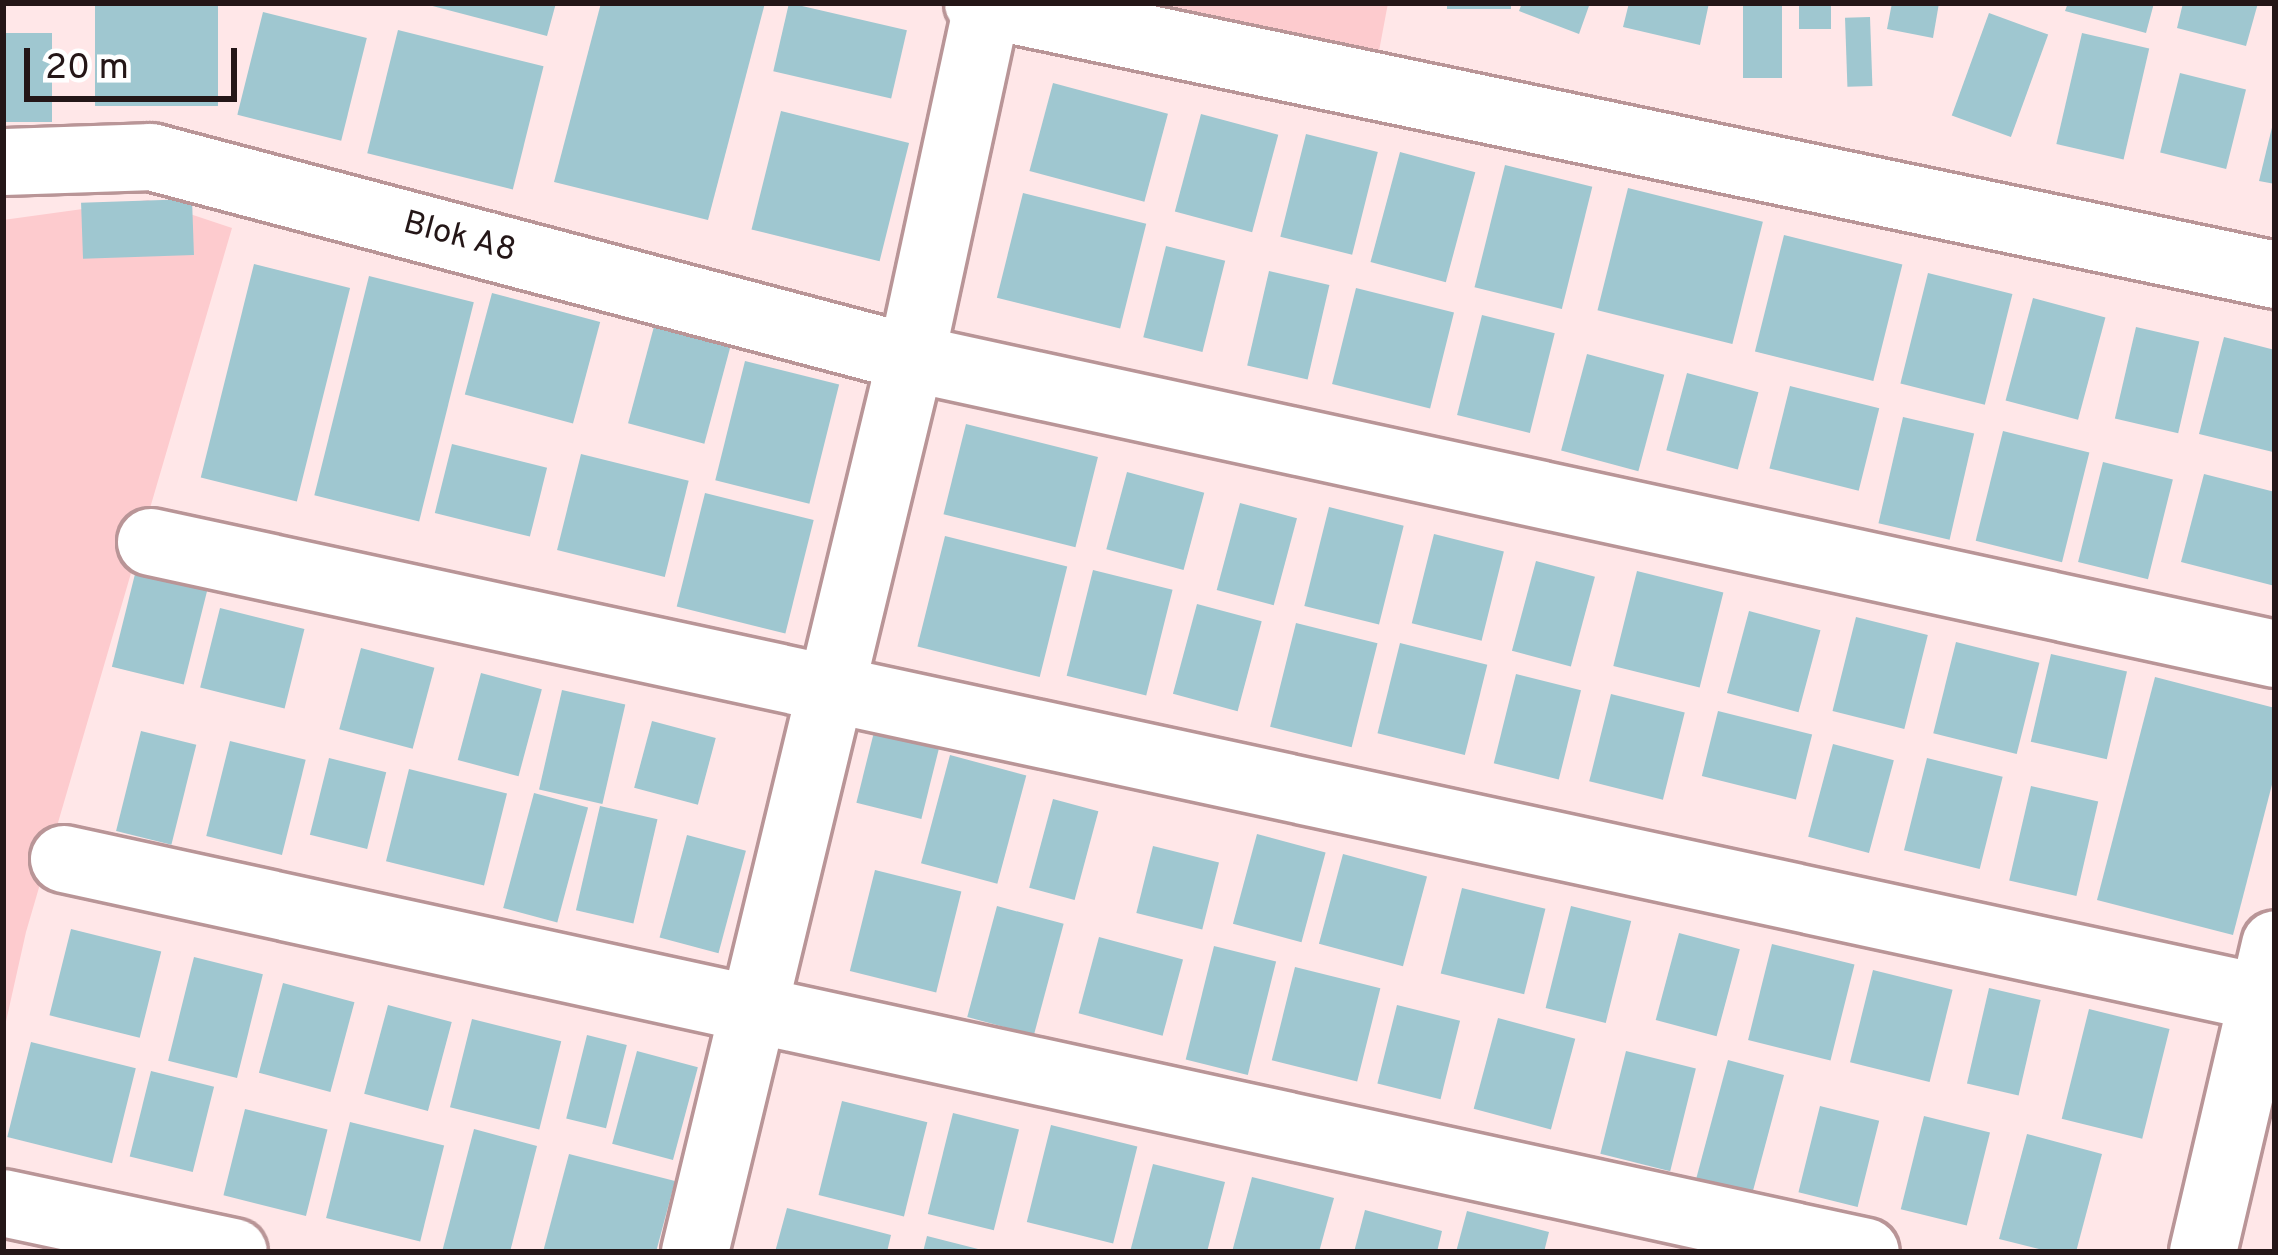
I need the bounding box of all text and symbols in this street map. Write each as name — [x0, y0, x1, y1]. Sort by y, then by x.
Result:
scale bar — [30, 24, 243, 98]
text: 20 m — [45, 46, 129, 92]
street label: Blok A8 — [398, 205, 520, 273]

